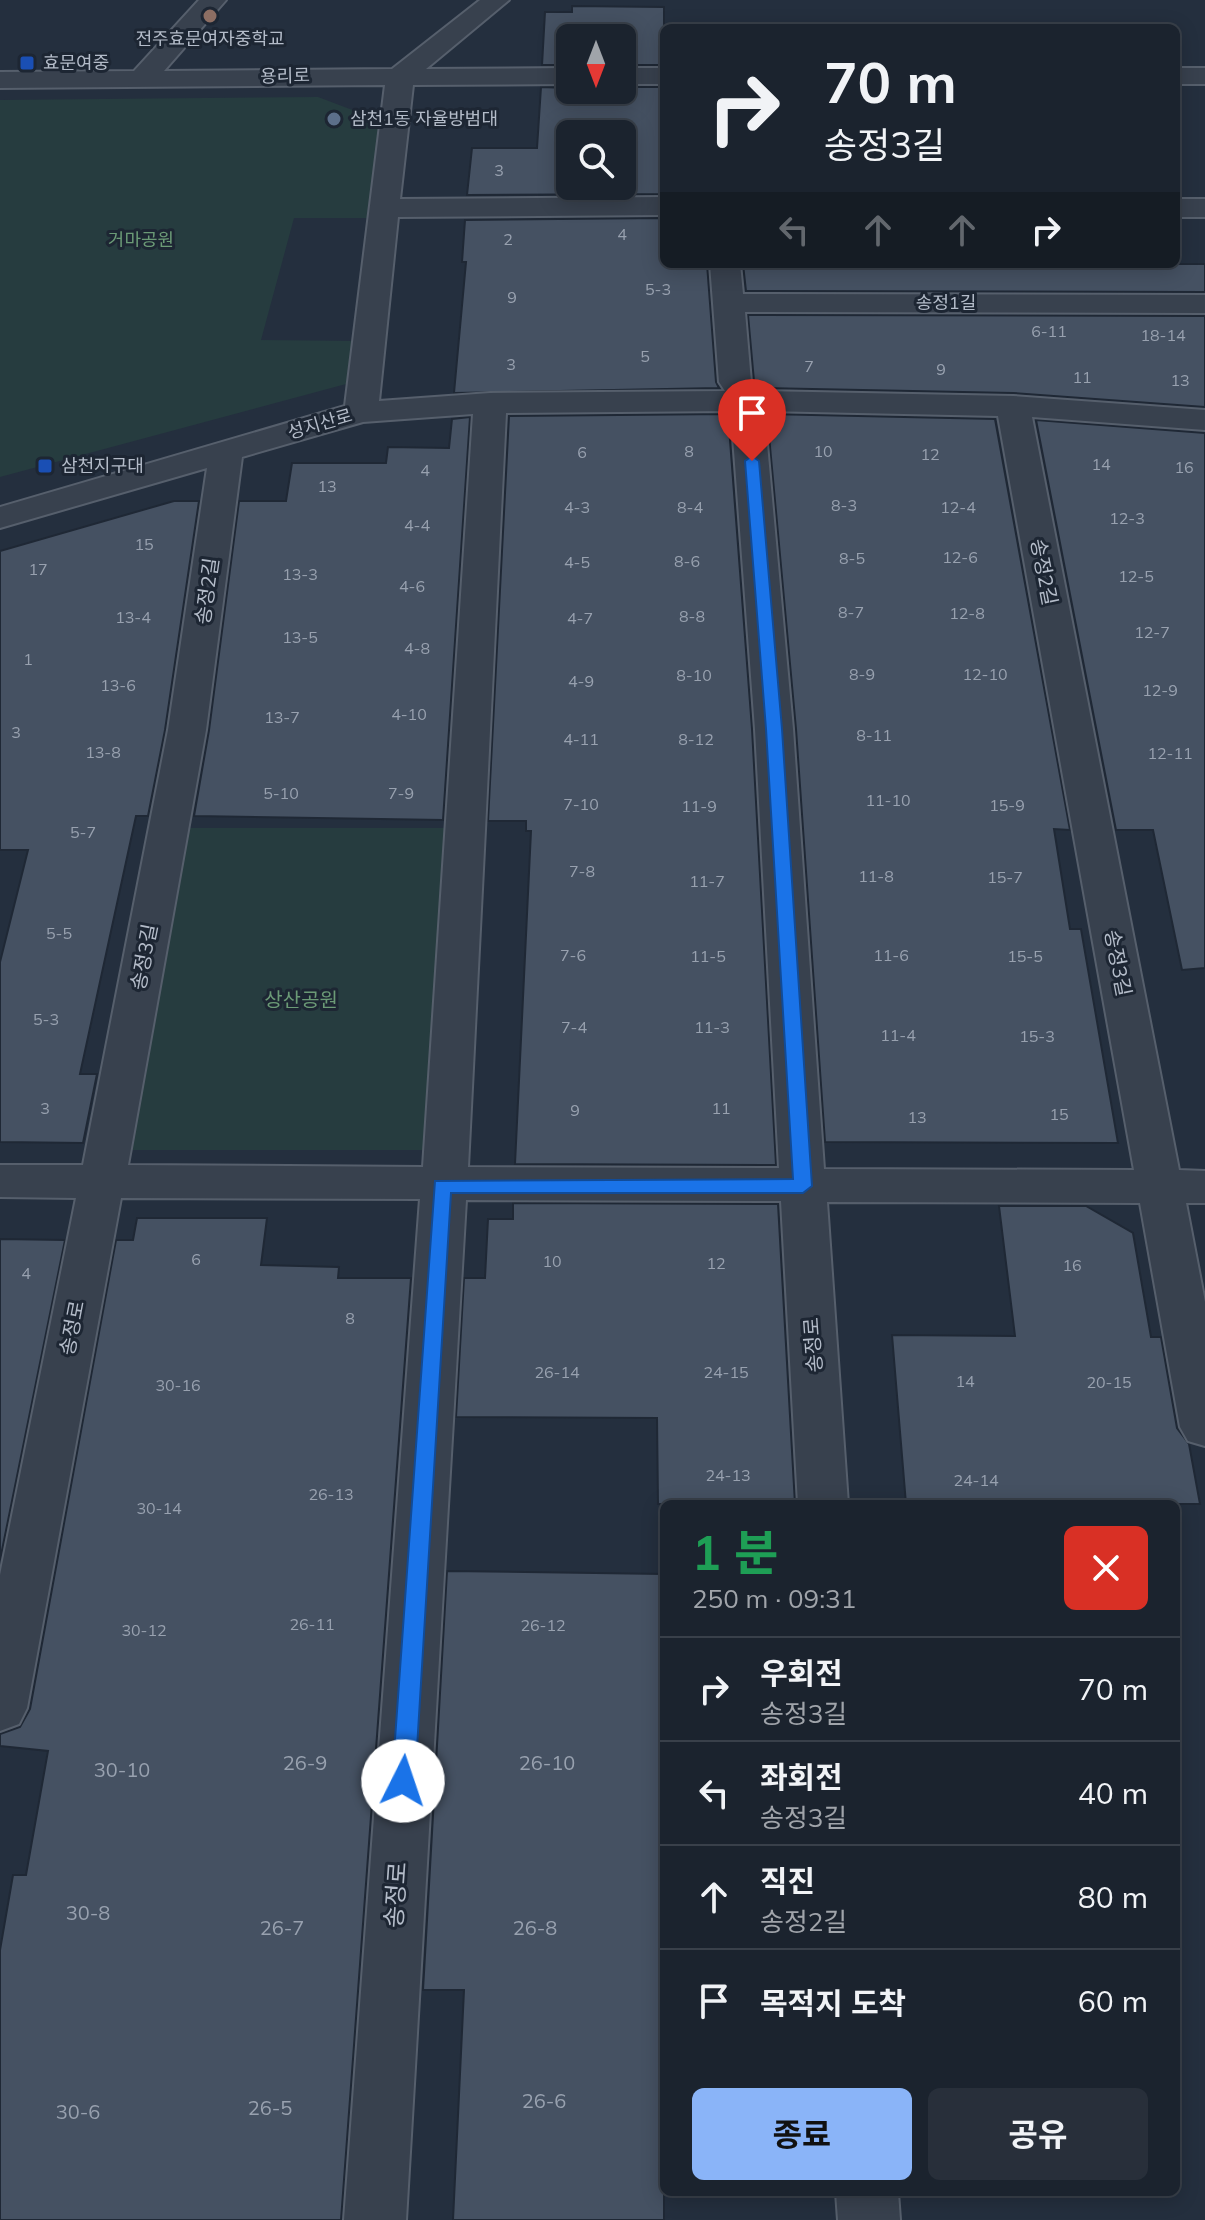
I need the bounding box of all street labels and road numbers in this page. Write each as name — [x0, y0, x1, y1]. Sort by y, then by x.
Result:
street label: 용리로 — [260, 64, 310, 87]
street label: 송정1길 — [916, 291, 976, 314]
street label: 성지산로 — [285, 403, 355, 444]
street label: 송정2길 — [1026, 537, 1063, 607]
street label: 송정2길 — [189, 556, 224, 626]
street label: 송정3길 — [125, 922, 162, 992]
street label: 송정3길 — [1100, 928, 1137, 998]
street label: 송정로 — [54, 1298, 89, 1357]
street label: 송정로 — [798, 1317, 827, 1373]
street label: 송정로 — [378, 1861, 412, 1929]

